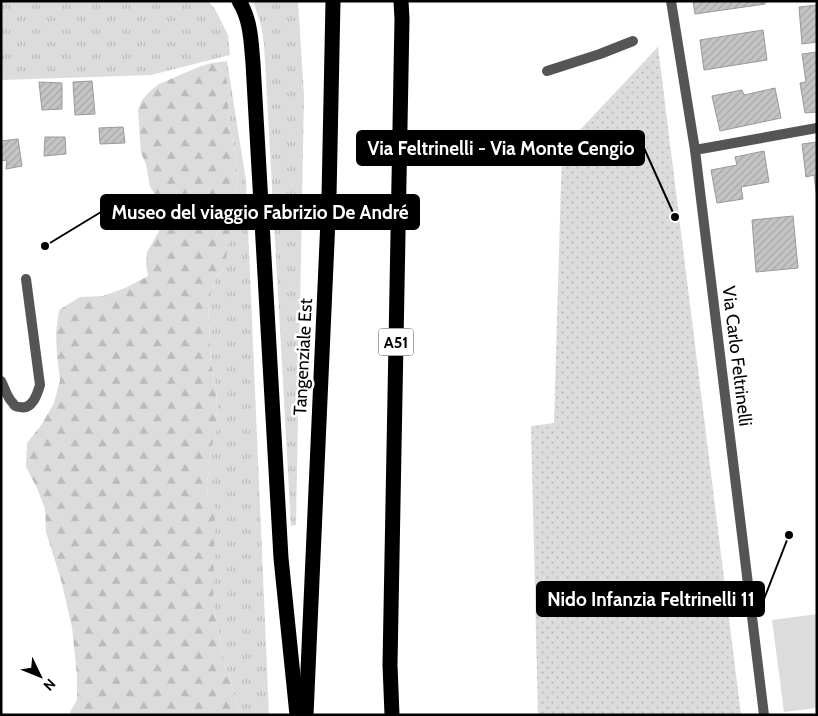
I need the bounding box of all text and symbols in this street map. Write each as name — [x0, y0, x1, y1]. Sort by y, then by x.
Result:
callout: Via Feltrinelli - Via Monte Cengio — [357, 131, 644, 165]
text: Via Feltrinelli - Via Monte Cengio — [368, 137, 635, 160]
callout: Museo del viaggio Fabrizio De André — [101, 195, 419, 229]
text: Museo del viaggio Fabrizio De André — [111, 201, 409, 224]
street label: Via Carlo Feltrinelli — [717, 285, 757, 427]
street label: Tangenziale Est — [289, 298, 317, 416]
road number: A51 — [378, 328, 414, 356]
callout: Nido Infanzia Feltrinelli 11 — [537, 582, 764, 616]
text: Nido Infanzia Feltrinelli 11 — [547, 588, 755, 611]
north arrow — [15, 651, 65, 701]
text: N — [40, 675, 59, 695]

